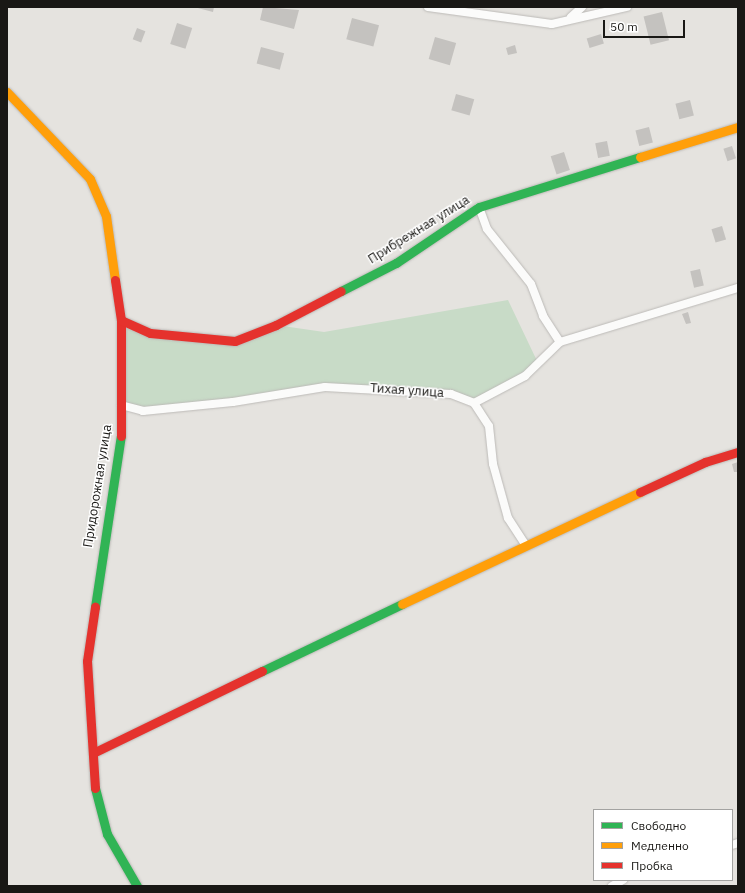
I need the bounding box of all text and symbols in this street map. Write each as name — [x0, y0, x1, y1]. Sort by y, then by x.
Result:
scale bar — [605, 12, 687, 38]
text: 50 m — [610, 19, 638, 34]
street label: Прибрежная улица — [365, 192, 473, 268]
street label: Тихая улица — [370, 381, 444, 401]
street label: Придорожная улица — [81, 423, 115, 549]
legend — [593, 809, 733, 881]
text: Свободно — [631, 818, 686, 833]
text: Медленно — [631, 838, 689, 853]
text: Пробка — [631, 858, 673, 873]

